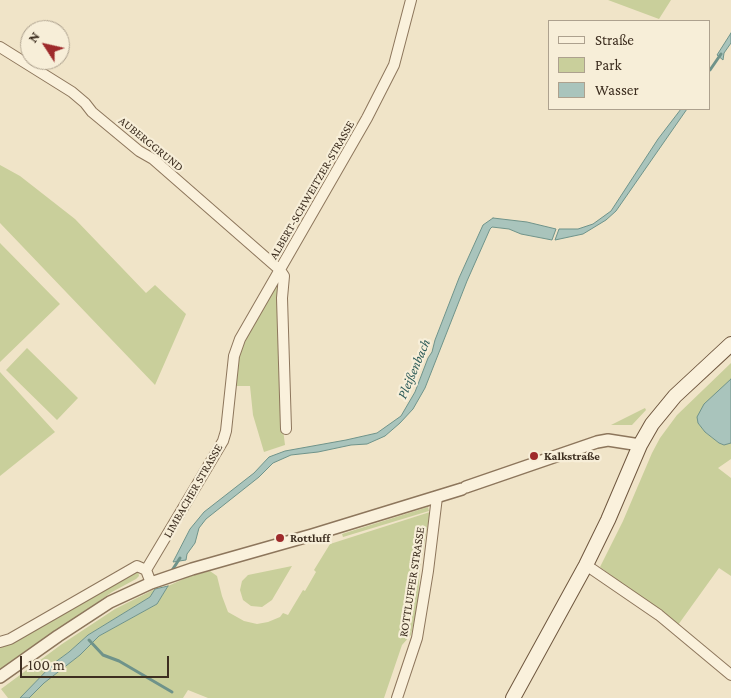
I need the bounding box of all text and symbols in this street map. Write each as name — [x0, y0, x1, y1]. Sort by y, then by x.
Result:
north arrow — [20, 20, 70, 70]
legend — [548, 20, 711, 110]
text: N — [24, 28, 43, 45]
text: Straße — [595, 32, 634, 48]
text: Park — [595, 57, 622, 73]
text: Wasser — [595, 82, 639, 98]
street label: AUBERGGRUND — [116, 113, 186, 175]
street label: ALBERT-SCHWEITZER-STRASSE — [266, 118, 358, 262]
water label: Pleißenbach — [394, 337, 434, 401]
street label: LIMBACHER STRASSE — [160, 441, 226, 541]
place label: Kalkstraße — [544, 449, 600, 463]
marker: Kalkstraße — [528, 450, 540, 462]
street label: ROTTLUFFER STRASSE — [396, 526, 428, 638]
place label: Rottluff — [290, 531, 330, 545]
marker: Rottluff — [274, 532, 286, 544]
scale bar — [22, 646, 171, 678]
text: 100 m — [28, 657, 65, 673]

